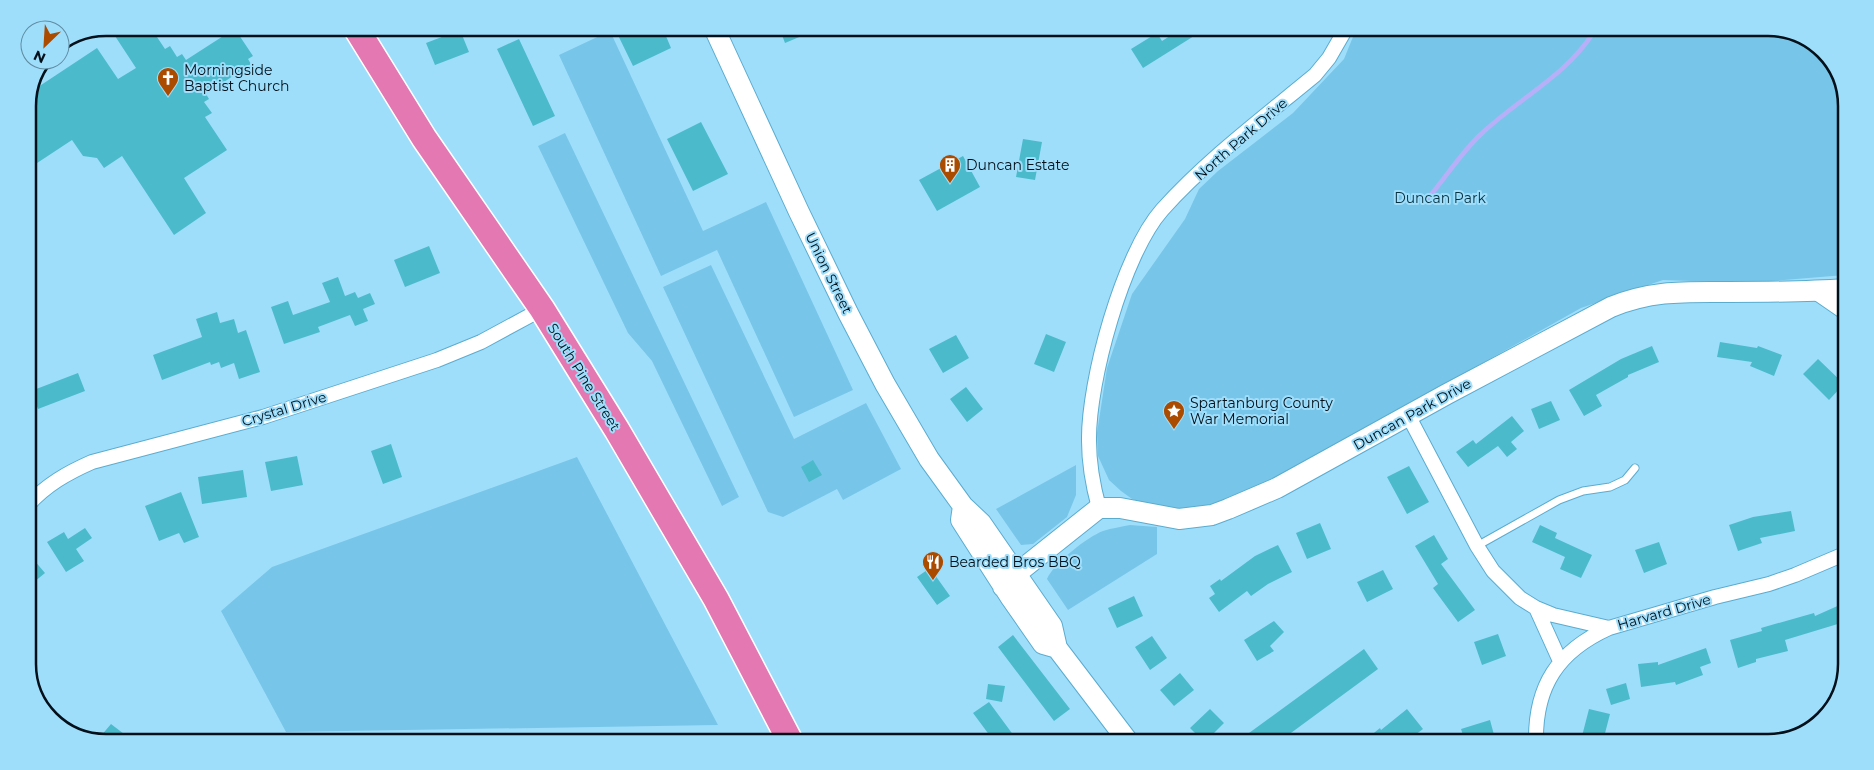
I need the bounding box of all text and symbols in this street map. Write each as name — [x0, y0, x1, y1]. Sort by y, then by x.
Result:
north arrow — [20, 20, 70, 70]
text: N — [31, 46, 48, 67]
place label: Morningside Baptist Church — [184, 61, 289, 95]
church icon: Morningside Baptist Church — [156, 66, 180, 97]
street label: North Park Drive — [1191, 94, 1291, 184]
building icon: Duncan Estate — [938, 153, 962, 184]
place label: Duncan Estate — [966, 156, 1069, 174]
park label: Duncan Park — [1394, 189, 1486, 207]
street label: Union Street — [801, 229, 857, 317]
street label: South Pine Street — [544, 320, 624, 434]
street label: Duncan Park Drive — [1350, 374, 1474, 454]
street label: Crystal Drive — [240, 388, 328, 430]
place label: Spartanburg County War Memorial — [1190, 394, 1333, 428]
place icon: Spartanburg County War Memorial — [1162, 399, 1186, 430]
restaurant icon: Bearded Bros BBQ — [921, 550, 945, 581]
place label: Bearded Bros BBQ — [949, 553, 1081, 571]
street label: Harvard Drive — [1615, 590, 1713, 634]

